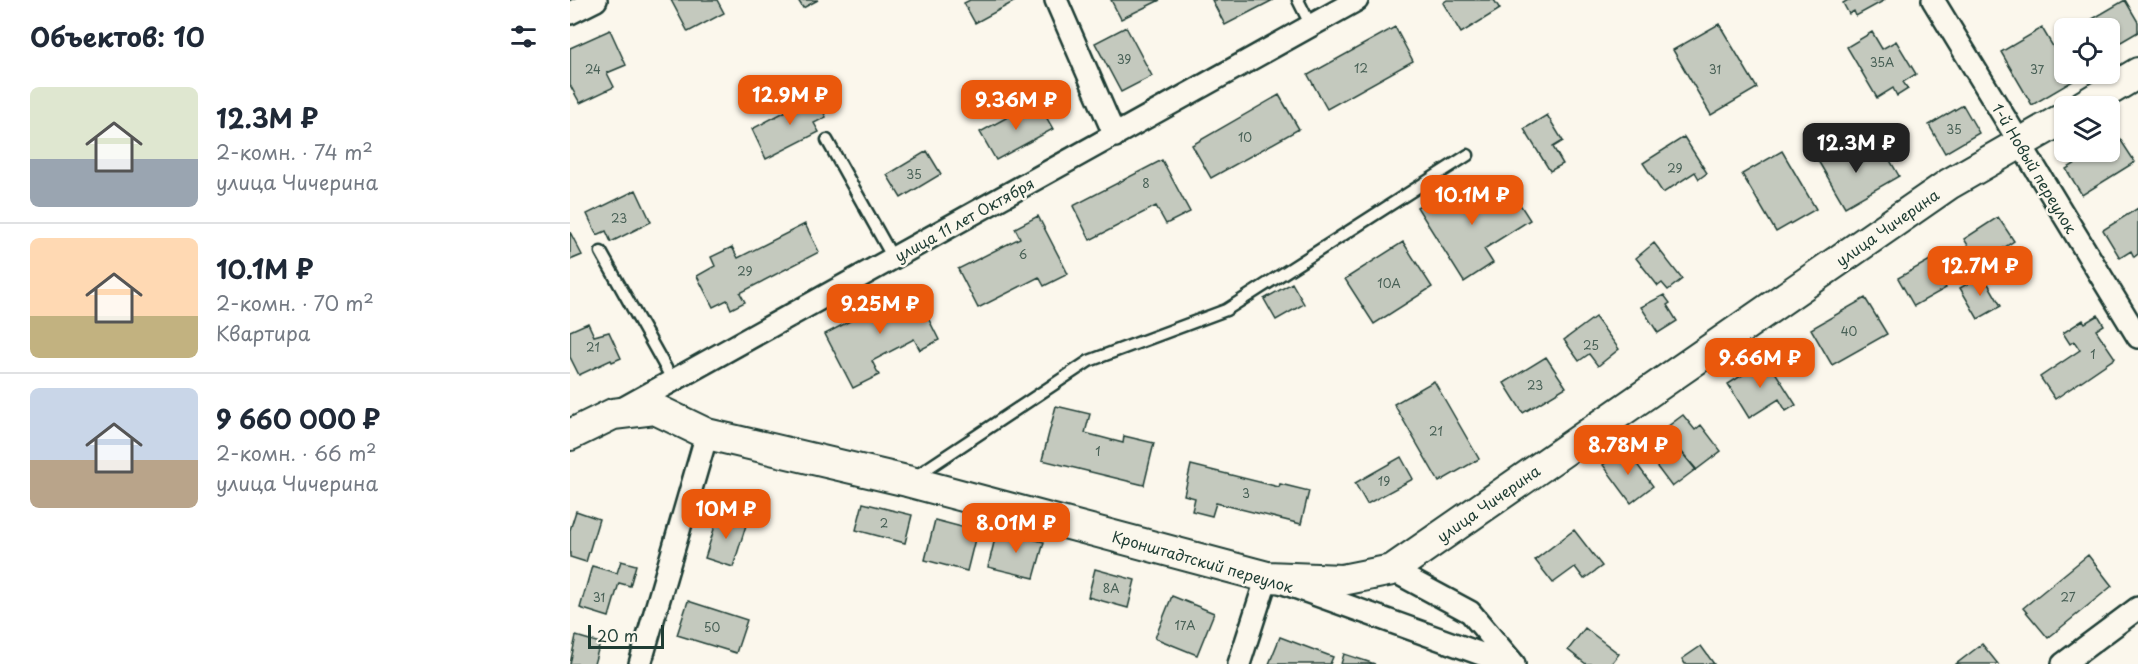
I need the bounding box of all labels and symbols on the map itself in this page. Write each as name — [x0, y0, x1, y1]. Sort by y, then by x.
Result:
house number: 39 — [1117, 50, 1131, 68]
house number: 35А — [1870, 53, 1894, 71]
house number: 12 — [1354, 59, 1368, 77]
house number: 24 — [585, 60, 601, 78]
house number: 31 — [1709, 60, 1721, 78]
house number: 37 — [2030, 60, 2045, 78]
pin: 12.9M ₽ — [735, 75, 845, 126]
pin: 9.36M ₽ — [961, 80, 1071, 131]
street label: 1-й Новый переулок — [1987, 99, 2083, 237]
house number: 35 — [1946, 120, 1962, 138]
pin: 12.3M ₽ — [1801, 123, 1911, 174]
house number: 10 — [1238, 128, 1252, 146]
house number: 29 — [1667, 159, 1683, 177]
house number: 35 — [906, 165, 922, 183]
street label: улица 11 лет Октября — [890, 171, 1038, 267]
house number: 8 — [1142, 174, 1150, 192]
pin: 10.1M ₽ — [1417, 175, 1527, 226]
street label: улица Чичерина — [1831, 182, 1944, 271]
house number: 23 — [611, 209, 627, 227]
house number: 6 — [1019, 245, 1027, 263]
pin: 12.7M ₽ — [1925, 246, 2035, 297]
house number: 29 — [737, 262, 753, 280]
house number: 10А — [1377, 274, 1401, 292]
pin: 9.25M ₽ — [825, 284, 935, 335]
house number: 40 — [1841, 322, 1858, 340]
house number: 25 — [1583, 336, 1599, 354]
house number: 21 — [586, 338, 600, 356]
pin: 9.66M ₽ — [1705, 338, 1815, 389]
house number: 1 — [2090, 345, 2096, 363]
house number: 23 — [1527, 376, 1543, 394]
house number: 21 — [1429, 422, 1443, 440]
pin: 8.78M ₽ — [1573, 425, 1683, 476]
house number: 1 — [1095, 442, 1101, 460]
street label: улица Чичерина — [1432, 458, 1545, 547]
house number: 19 — [1378, 472, 1390, 490]
house number: 3 — [1242, 484, 1250, 502]
pin: 10M ₽ — [684, 489, 768, 540]
pin: 8.01M ₽ — [961, 503, 1071, 554]
house number: 2 — [880, 514, 888, 532]
street label: Кронштадтский переулок — [1110, 524, 1296, 598]
house number: 8А — [1103, 579, 1119, 597]
house number: 31 — [593, 588, 605, 606]
house number: 27 — [2061, 588, 2076, 606]
house number: 17А — [1175, 616, 1195, 634]
house number: 50 — [704, 618, 720, 636]
scale bar — [588, 622, 664, 650]

